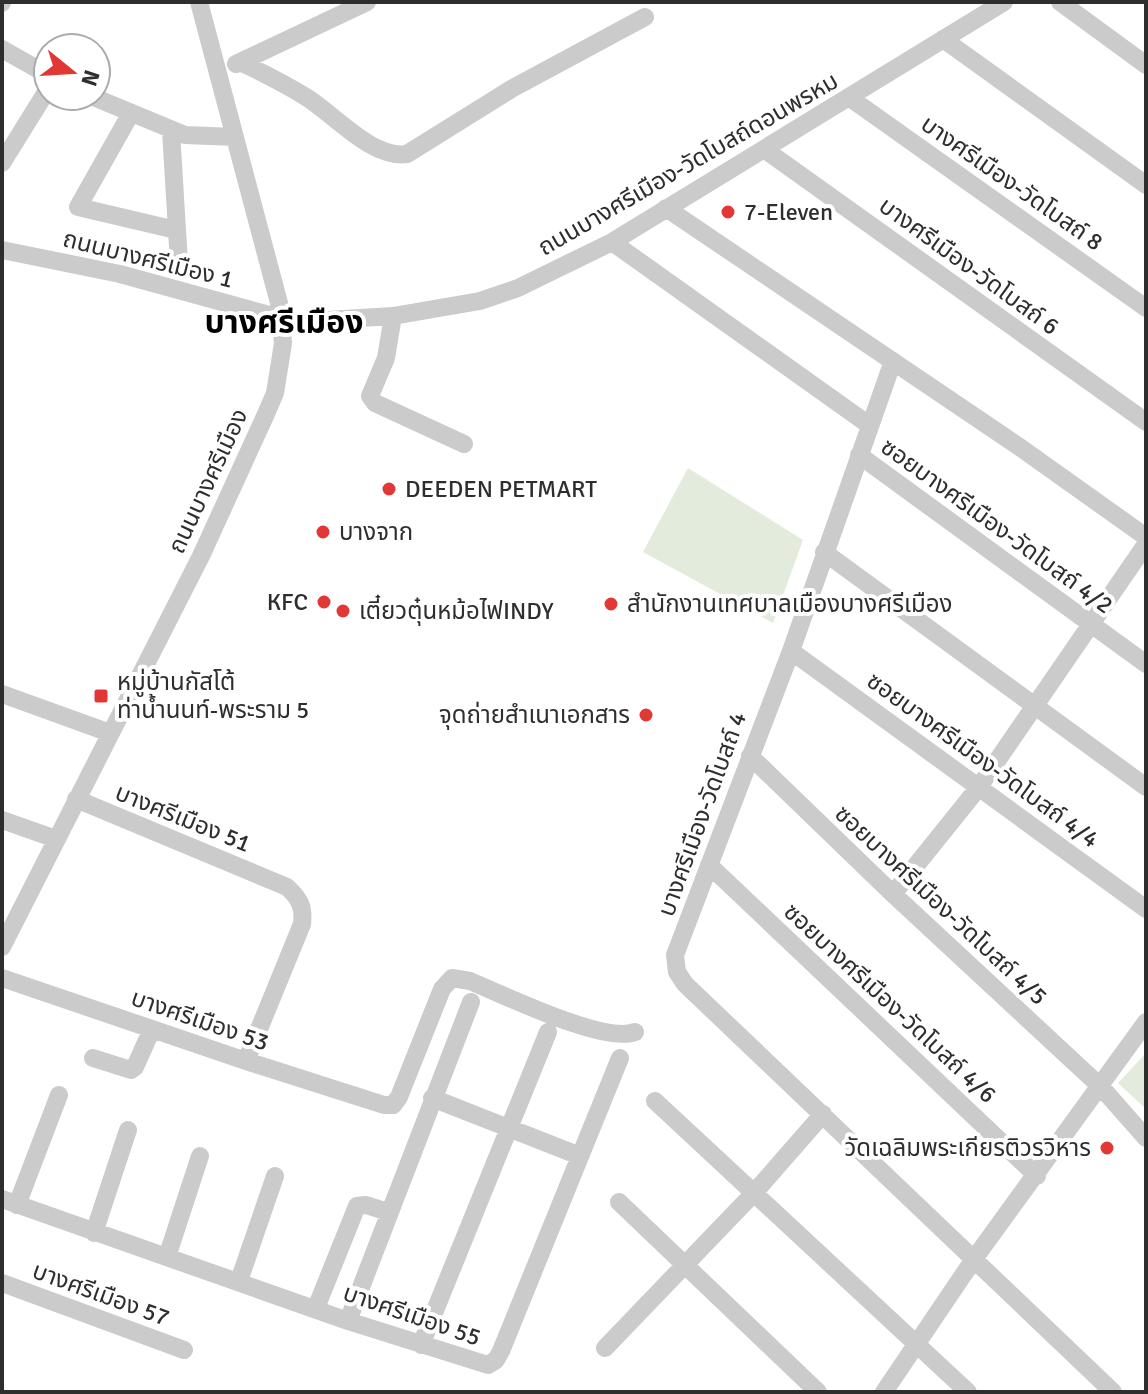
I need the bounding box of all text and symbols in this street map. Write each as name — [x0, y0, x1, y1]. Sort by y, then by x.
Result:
north arrow — [32, 32, 112, 112]
street label: ถนนบางศรีเมือง-วัดโบสถ์ดอนพรหม — [533, 66, 843, 262]
text: N — [75, 67, 106, 89]
street label: บางศรีเมือง-วัดโบสถ์ 8 — [915, 109, 1109, 257]
street label: บางศรีเมือง-วัดโบสถ์ 6 — [873, 191, 1065, 341]
place label: 7-Eleven — [744, 197, 833, 227]
marker: 7-Eleven — [719, 203, 737, 221]
street label: ถนนบางศรีเมือง 1 — [60, 223, 236, 295]
district label: บางศรีเมือง — [205, 303, 363, 342]
street label: ถนนบางศรีเมือง — [161, 404, 255, 558]
street label: ซอยบางศรีเมือง-วัดโบสถ์ 4/2 — [875, 432, 1119, 620]
place label: DEEDEN PETMART — [405, 474, 597, 504]
marker: DEEDEN PETMART — [380, 480, 398, 498]
place label: บางจาก — [339, 517, 413, 547]
marker: บางจาก — [314, 523, 332, 541]
place label: KFC — [267, 587, 308, 617]
place label: สำนักงานเทศบาลเมืองบางศรีเมือง — [627, 589, 953, 619]
marker: KFC — [315, 593, 333, 611]
place label: เตี๋ยวตุ๋นหม้อไฟINDY — [359, 594, 554, 626]
marker: สำนักงานเทศบาลเมืองบางศรีเมือง — [602, 595, 620, 613]
marker: เตี๋ยวตุ๋นหม้อไฟINDY — [334, 602, 352, 620]
street label: ซอยบางศรีเมือง-วัดโบสถ์ 4/4 — [861, 666, 1105, 854]
place label: หมู่บ้านกัสโต้ ท่าน้ำนนท์-พระราม 5 — [117, 667, 309, 725]
marker: หมู่บ้านกัสโต้ ท่าน้ำนนท์-พระราม 5 — [92, 687, 110, 705]
place label: จุดถ่ายสำเนาเอกสาร — [439, 700, 630, 730]
marker: จุดถ่ายสำเนาเอกสาร — [637, 706, 655, 724]
street label: บางศรีเมือง-วัดโบสถ์ 4 — [651, 708, 753, 920]
street label: บางศรีเมือง 51 — [111, 777, 255, 859]
street label: ซอยบางศรีเมือง-วัดโบสถ์ 4/5 — [828, 799, 1054, 1011]
street label: ซอยบางศรีเมือง-วัดโบสถ์ 4/6 — [777, 897, 1003, 1109]
street label: บางศรีเมือง 53 — [127, 982, 273, 1058]
place label: วัดเฉลิมพระเกียรติวรวิหาร — [845, 1133, 1091, 1163]
marker: วัดเฉลิมพระเกียรติวรวิหาร — [1098, 1139, 1116, 1157]
street label: บางศรีเมือง 57 — [28, 1255, 174, 1333]
street label: บางศรีเมือง 55 — [339, 1277, 485, 1353]

